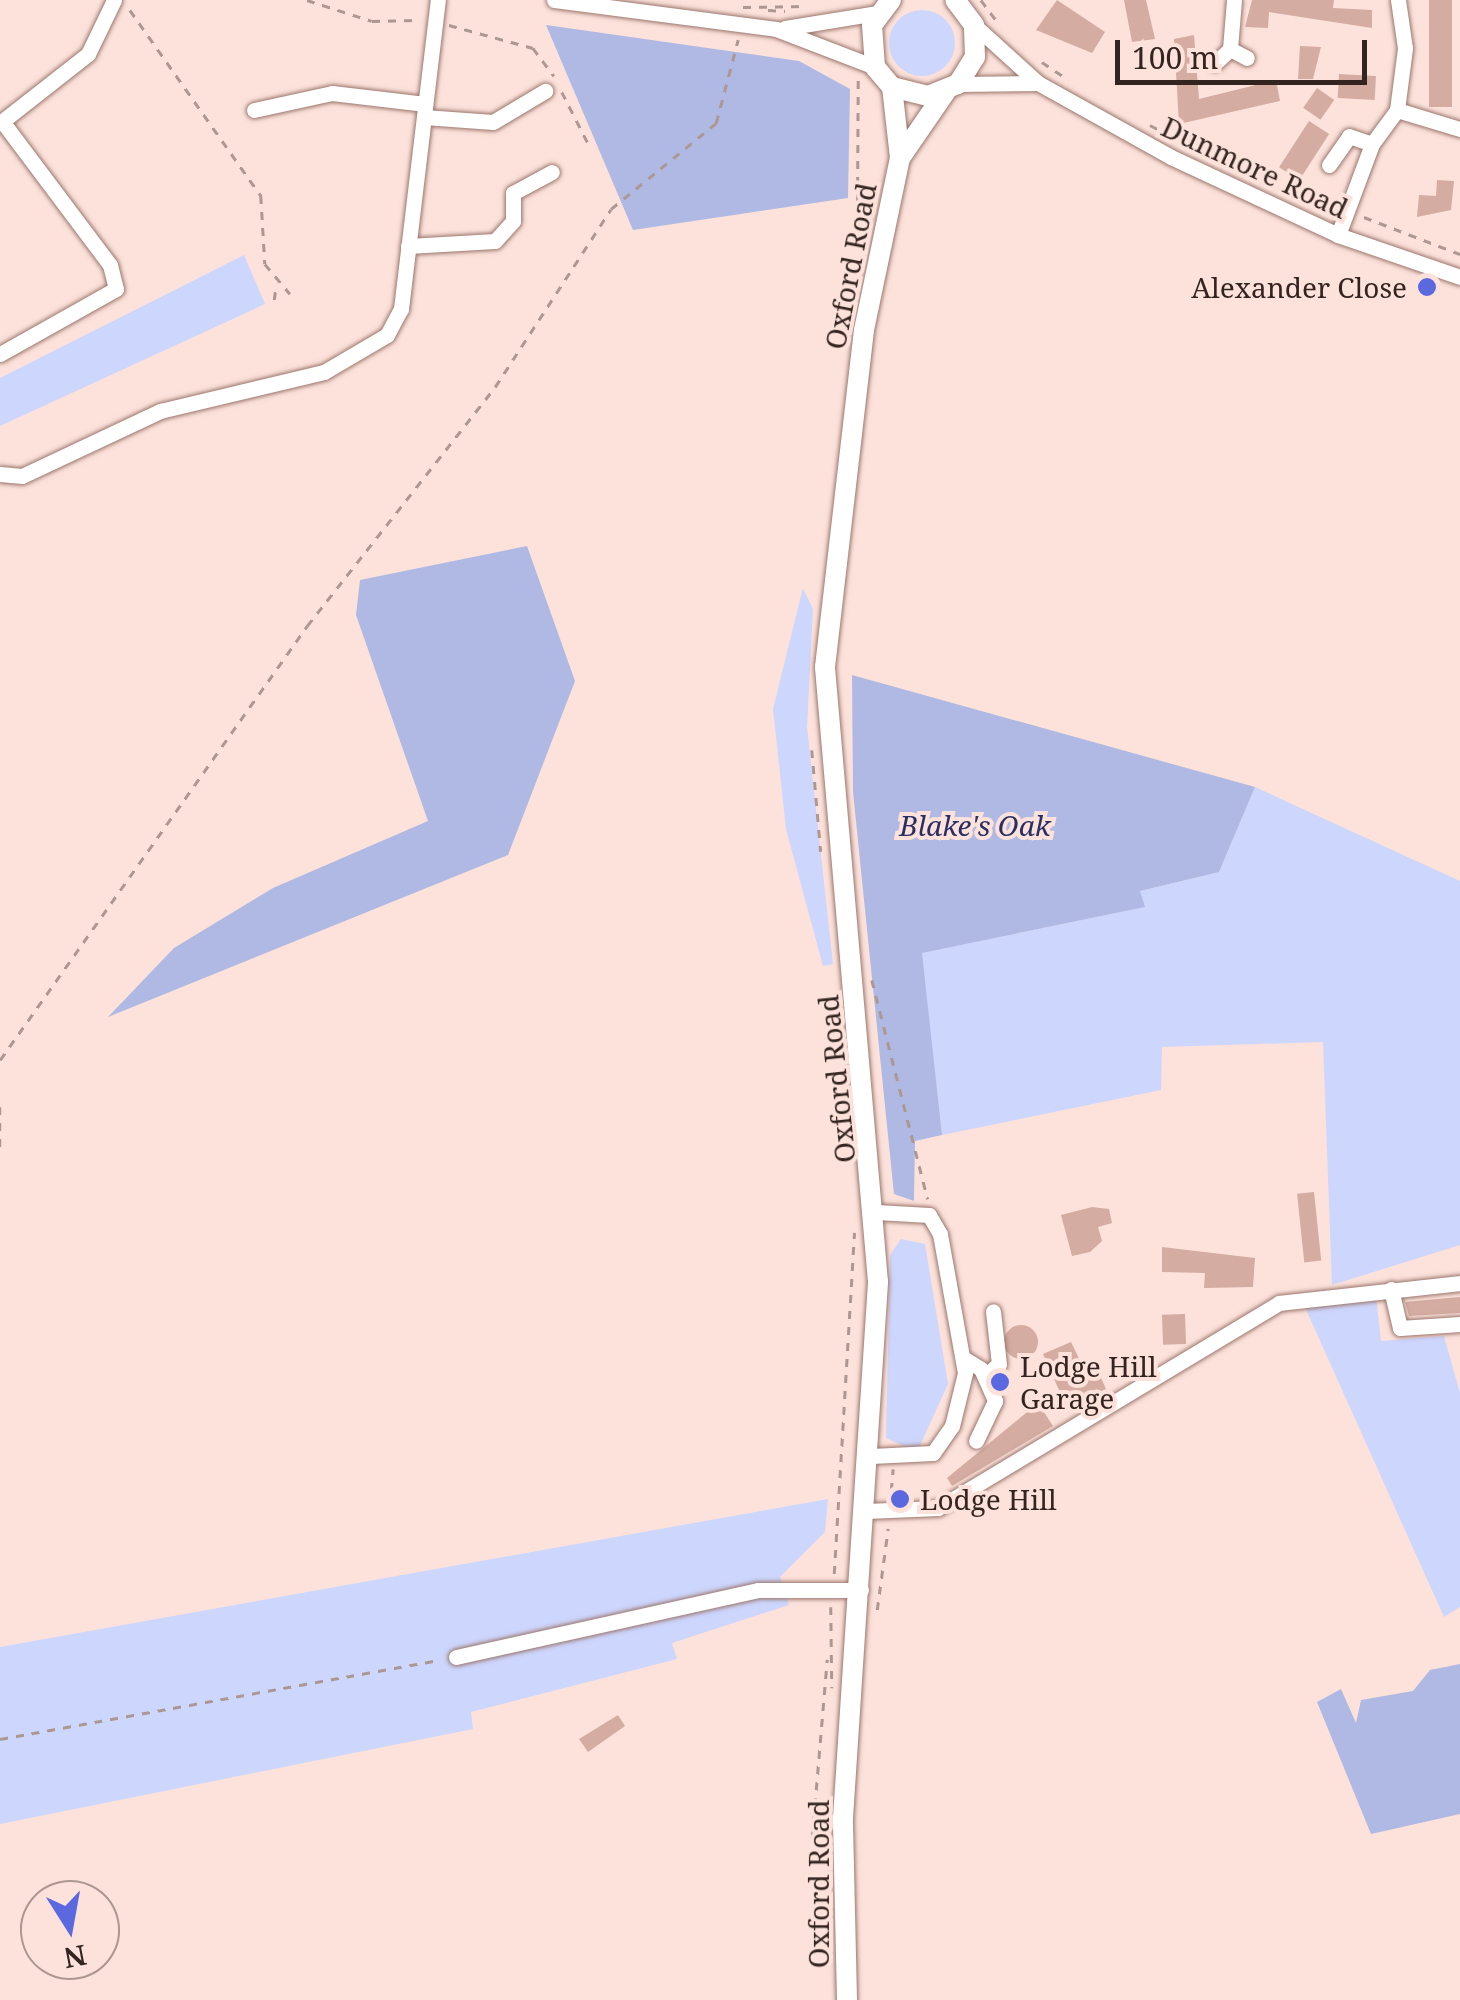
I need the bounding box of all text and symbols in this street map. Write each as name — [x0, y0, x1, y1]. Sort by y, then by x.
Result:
scale bar — [1120, 20, 1372, 82]
text: 100 m — [1132, 37, 1218, 78]
street label: Dunmore Road — [1156, 109, 1354, 225]
street label: Oxford Road — [817, 180, 883, 352]
place label: Alexander Close — [1191, 270, 1407, 304]
marker: Alexander Close — [1416, 276, 1438, 298]
park label: Blake's Oak — [899, 808, 1051, 842]
street label: Oxford Road — [810, 993, 862, 1165]
place label: Lodge Hill Garage — [1020, 1349, 1157, 1415]
marker: Lodge Hill Garage — [989, 1371, 1011, 1393]
place label: Lodge Hill — [920, 1482, 1057, 1516]
marker: Lodge Hill — [889, 1488, 911, 1510]
street label: Oxford Road — [801, 1800, 835, 1968]
north arrow — [20, 1880, 120, 1980]
text: N — [61, 1937, 90, 1978]

